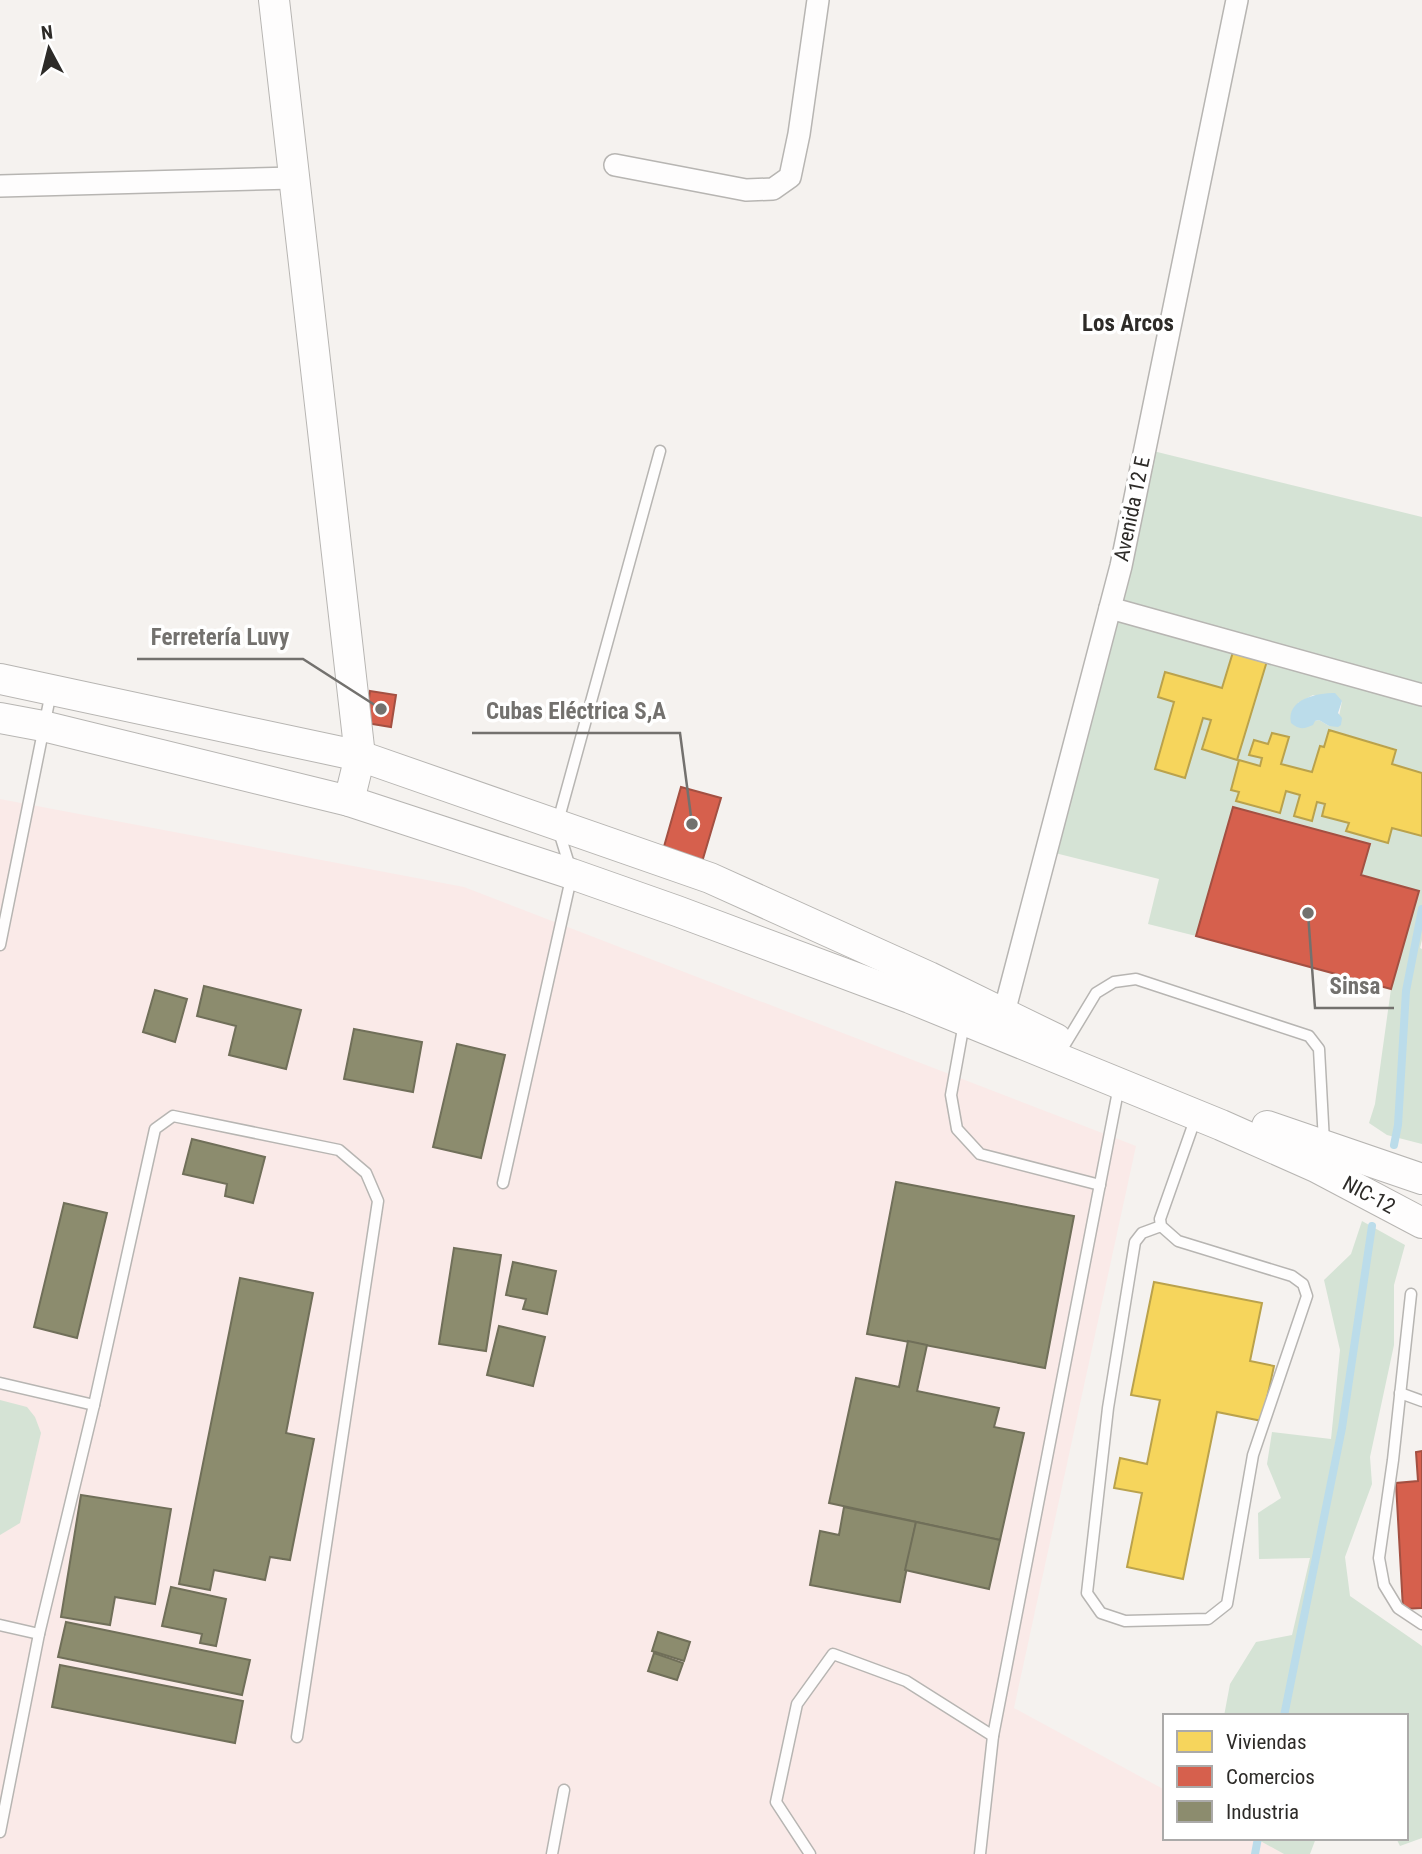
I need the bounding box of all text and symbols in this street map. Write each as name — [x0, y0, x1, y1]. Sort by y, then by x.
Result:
north arrow — [14, 14, 84, 84]
text: N — [40, 20, 54, 45]
district label: Los Arcos — [1082, 310, 1174, 337]
street label: Avenida 12 E — [1109, 454, 1155, 564]
callout: Ferretería Luvy — [137, 615, 303, 659]
text: Ferretería Luvy — [151, 624, 290, 651]
callout: Cubas Eléctrica S,A — [472, 689, 680, 733]
text: Cubas Eléctrica S,A — [486, 698, 666, 725]
callout: Sinsa — [1315, 964, 1394, 1008]
text: Sinsa — [1330, 973, 1381, 1000]
street label: NIC-12 — [1339, 1171, 1399, 1219]
legend — [1163, 1714, 1408, 1840]
text: Viviendas — [1226, 1730, 1306, 1754]
text: Comercios — [1226, 1765, 1315, 1789]
text: Industria — [1226, 1800, 1299, 1824]

